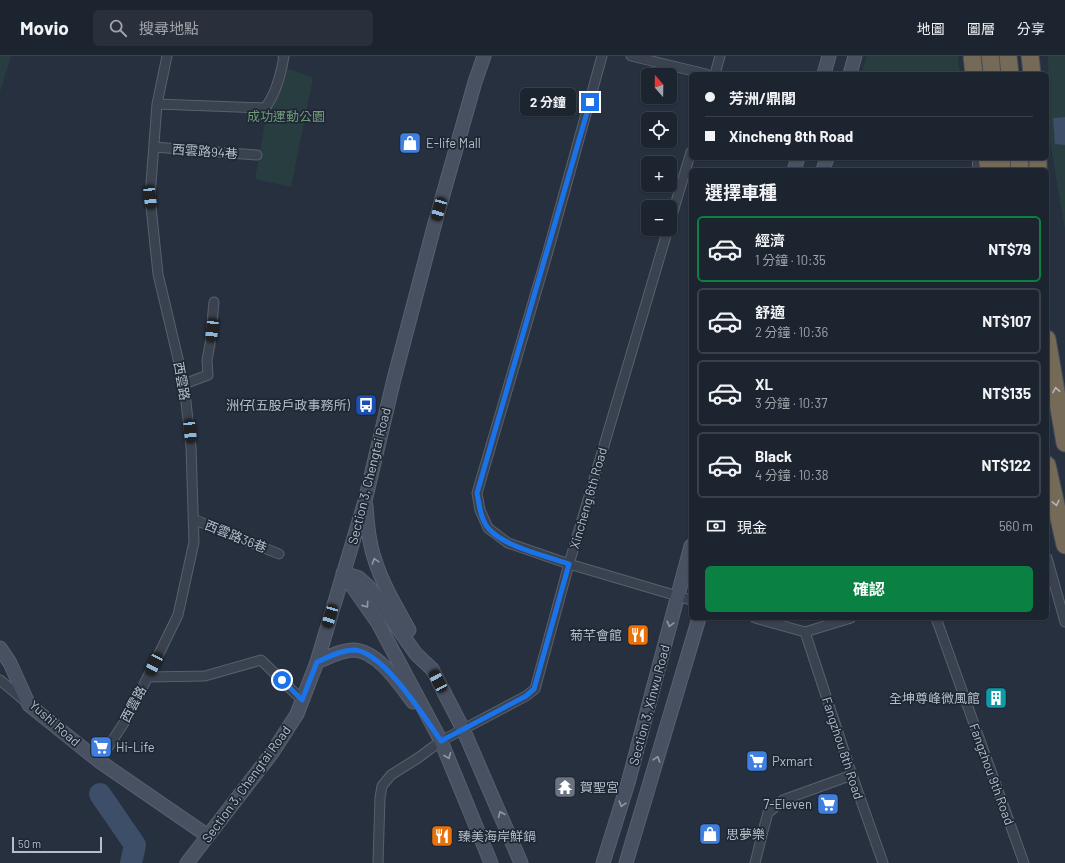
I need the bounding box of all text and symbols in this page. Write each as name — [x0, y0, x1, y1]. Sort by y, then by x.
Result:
search box — [93, 10, 373, 46]
text: Movio — [20, 16, 69, 39]
icon: search — [107, 17, 129, 39]
text: 搜尋地點 — [139, 19, 199, 37]
text: 地圖 — [917, 20, 945, 37]
text: 圖層 — [967, 20, 995, 37]
text: 分享 — [1017, 20, 1045, 37]
north arrow — [641, 68, 677, 104]
map controls — [641, 68, 677, 236]
callout: 2 分鐘 — [520, 88, 576, 116]
text: 芳洲/鼎閣 — [729, 89, 796, 107]
route end — [581, 93, 599, 111]
text: 2 分鐘 — [530, 94, 566, 110]
park label: 成功運動公園 — [247, 108, 325, 124]
button: locate — [641, 112, 677, 148]
text: Xincheng 8th Road — [729, 127, 853, 145]
shop icon: E-life Mall — [397, 130, 423, 156]
place label: E-life Mall — [426, 135, 481, 151]
street label: 西雲路94巷 — [172, 141, 238, 161]
button: + — [641, 156, 677, 192]
text: 選擇車種 — [705, 181, 777, 203]
car — [143, 184, 157, 210]
car — [430, 196, 448, 222]
button: − — [641, 200, 677, 236]
icon: car — [707, 231, 743, 267]
text: 經濟 — [755, 231, 785, 249]
text: NT$79 — [988, 240, 1031, 258]
text: 1 分鐘 · 10:35 — [755, 252, 826, 268]
icon: car — [707, 303, 743, 339]
text: 舒適 — [755, 303, 785, 321]
text: NT$107 — [982, 312, 1031, 330]
car — [205, 317, 219, 343]
text: 2 分鐘 · 10:36 — [755, 324, 828, 340]
street label: 西雲路 — [171, 360, 193, 402]
icon: car — [707, 375, 743, 411]
text: XL — [755, 375, 773, 393]
text: NT$135 — [982, 384, 1031, 402]
one-way arrow — [1052, 387, 1061, 393]
bus stop icon: 洲仔(五股戶政事務所) — [353, 392, 379, 418]
text: 3 分鐘 · 10:37 — [755, 395, 827, 411]
place label: 洲仔(五股戶政事務所) — [226, 397, 351, 413]
street label: Section 3, Chengtai Road — [344, 406, 394, 546]
car — [183, 418, 197, 444]
street label: Xincheng 6th Road — [566, 445, 610, 551]
icon: car — [707, 447, 743, 483]
text: Black — [755, 447, 792, 465]
text: NT$122 — [982, 456, 1031, 474]
text: 4 分鐘 · 10:38 — [755, 467, 828, 483]
one-way arrow — [1051, 500, 1059, 506]
icon: cash — [705, 515, 727, 537]
street label: 西雲路36巷 — [203, 516, 269, 556]
text: 現金 — [737, 518, 767, 536]
text: 560 m — [999, 518, 1033, 534]
one-way arrow — [371, 557, 380, 564]
button: 確認 — [705, 566, 1033, 612]
one-way arrow — [361, 601, 368, 608]
car — [321, 603, 339, 629]
one-way arrow — [666, 620, 675, 627]
restaurant icon: 菊芊會館 — [625, 622, 651, 648]
place label: 菊芊會館 — [570, 627, 622, 643]
street label: Section 3, Xinwu Road — [625, 643, 673, 767]
car — [143, 651, 165, 677]
car — [427, 668, 449, 694]
route start — [273, 671, 291, 689]
street label: 西雲路 — [117, 683, 149, 725]
building icon: 全坤尊峰微風館 — [983, 685, 1009, 711]
place label: 全坤尊峰微風館 — [889, 690, 980, 706]
street label: Fangzhou 8th Road — [819, 695, 867, 801]
street label: Yushi Road — [26, 697, 84, 749]
street label: Fangzhou 9th Road — [966, 721, 1018, 827]
street label: Section 3, Chengtai Road — [198, 722, 294, 846]
supermarket icon: Hi-Life — [88, 734, 114, 760]
place label: Hi-Life — [116, 739, 155, 755]
supermarket icon: Pxmart — [744, 748, 770, 774]
one-way arrow — [443, 753, 451, 760]
place label: Pxmart — [772, 753, 813, 769]
one-way arrow — [652, 755, 661, 762]
temple icon: 賀聖宮 — [552, 774, 578, 800]
place label: 賀聖宮 — [580, 779, 619, 795]
supermarket icon: 7-Eleven — [815, 791, 841, 817]
place label: 7-Eleven — [763, 796, 812, 812]
one-way arrow — [618, 800, 627, 807]
one-way arrow — [497, 811, 505, 818]
shop icon: 思夢樂 — [697, 821, 723, 847]
restaurant icon: 臻美海岸鮮鍋 — [429, 823, 455, 849]
place label: 思夢樂 — [726, 826, 765, 842]
place label: 臻美海岸鮮鍋 — [458, 828, 536, 844]
scale bar — [12, 835, 102, 854]
text: 50 m — [18, 837, 41, 850]

